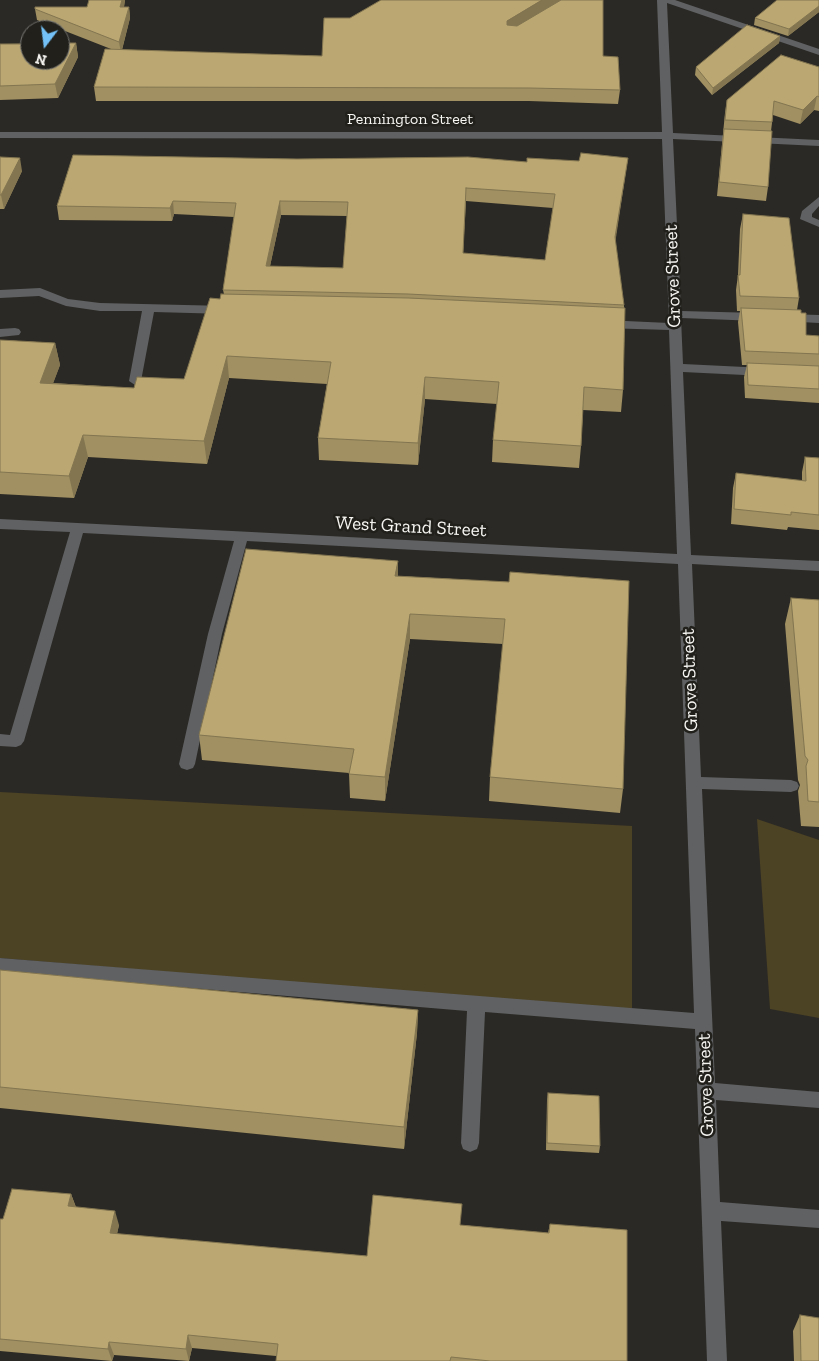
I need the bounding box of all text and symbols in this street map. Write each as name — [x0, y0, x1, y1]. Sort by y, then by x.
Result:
north arrow — [20, 20, 70, 70]
text: N — [34, 49, 49, 69]
street label: Pennington Street — [347, 109, 473, 129]
street label: Grove Street — [660, 224, 686, 328]
street label: West Grand Street — [335, 512, 487, 542]
street label: Grove Street — [677, 628, 703, 732]
street label: Grove Street — [693, 1033, 719, 1137]

